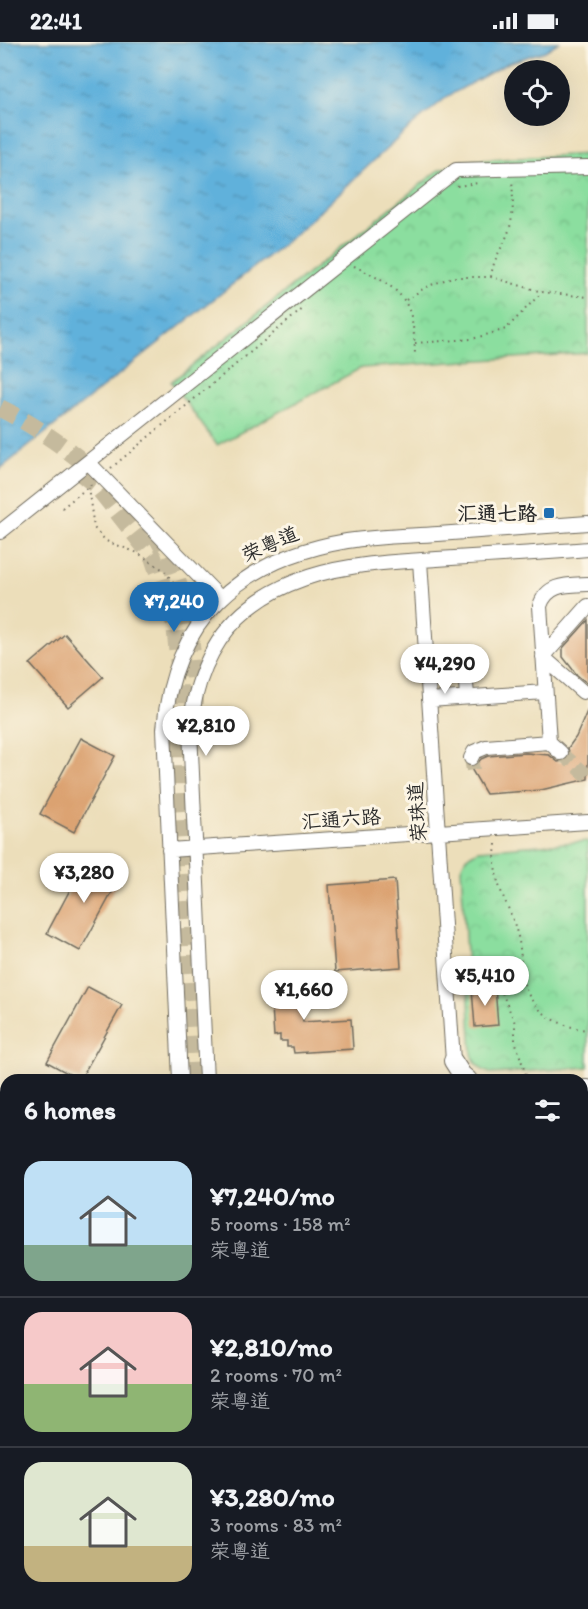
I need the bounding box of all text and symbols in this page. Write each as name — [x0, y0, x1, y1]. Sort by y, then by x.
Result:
text: 22:41 — [30, 8, 82, 35]
map controls — [504, 60, 570, 126]
button: locate — [504, 60, 570, 126]
place label: 汇通七路 — [457, 501, 537, 525]
marker: 汇通七路 — [542, 506, 556, 520]
street label: 荣粤道 — [238, 521, 302, 567]
pin: ¥7,240 — [125, 582, 223, 633]
text: ¥7,240 — [144, 589, 204, 613]
pin: ¥4,290 — [396, 644, 494, 695]
text: ¥4,290 — [414, 651, 476, 675]
pin: ¥2,810 — [157, 706, 255, 757]
text: ¥2,810 — [176, 713, 236, 737]
street label: 荣珠道 — [403, 781, 431, 843]
street label: 汇通六路 — [300, 804, 383, 834]
pin: ¥3,280 — [35, 853, 133, 904]
text: ¥3,280 — [54, 860, 114, 884]
pin: ¥5,410 — [436, 956, 534, 1007]
text: ¥5,410 — [455, 963, 515, 987]
pin: ¥1,660 — [255, 970, 353, 1021]
text: ¥1,660 — [275, 977, 333, 1001]
text: 6 homes — [24, 1094, 116, 1126]
icon: filters — [531, 1094, 564, 1127]
text: ¥7,240/mo — [210, 1180, 335, 1212]
icon: home — [72, 1185, 144, 1257]
text: 5 rooms · 158 m² — [210, 1212, 351, 1236]
text: 荣粤道 — [210, 1238, 270, 1262]
text: ¥2,810/mo — [210, 1331, 333, 1363]
icon: home — [72, 1336, 144, 1408]
text: 2 rooms · 70 m² — [210, 1363, 342, 1387]
text: 荣粤道 — [210, 1389, 270, 1413]
text: ¥3,280/mo — [210, 1481, 335, 1513]
icon: home — [72, 1486, 144, 1558]
text: 3 rooms · 83 m² — [210, 1513, 342, 1537]
text: 荣粤道 — [210, 1539, 270, 1563]

